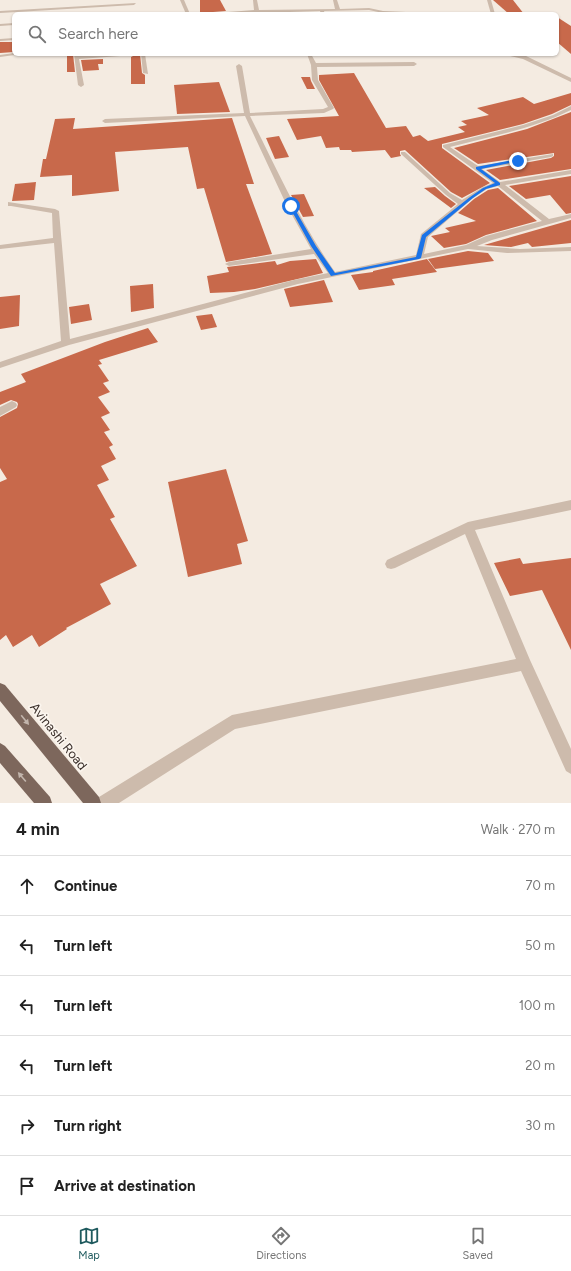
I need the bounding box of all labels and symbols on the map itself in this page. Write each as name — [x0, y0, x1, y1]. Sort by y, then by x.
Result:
route end — [509, 152, 527, 170]
route start — [282, 197, 300, 215]
street label: Avinashi Road — [27, 700, 90, 773]
one-way arrow — [20, 714, 29, 725]
one-way arrow — [17, 772, 26, 782]

